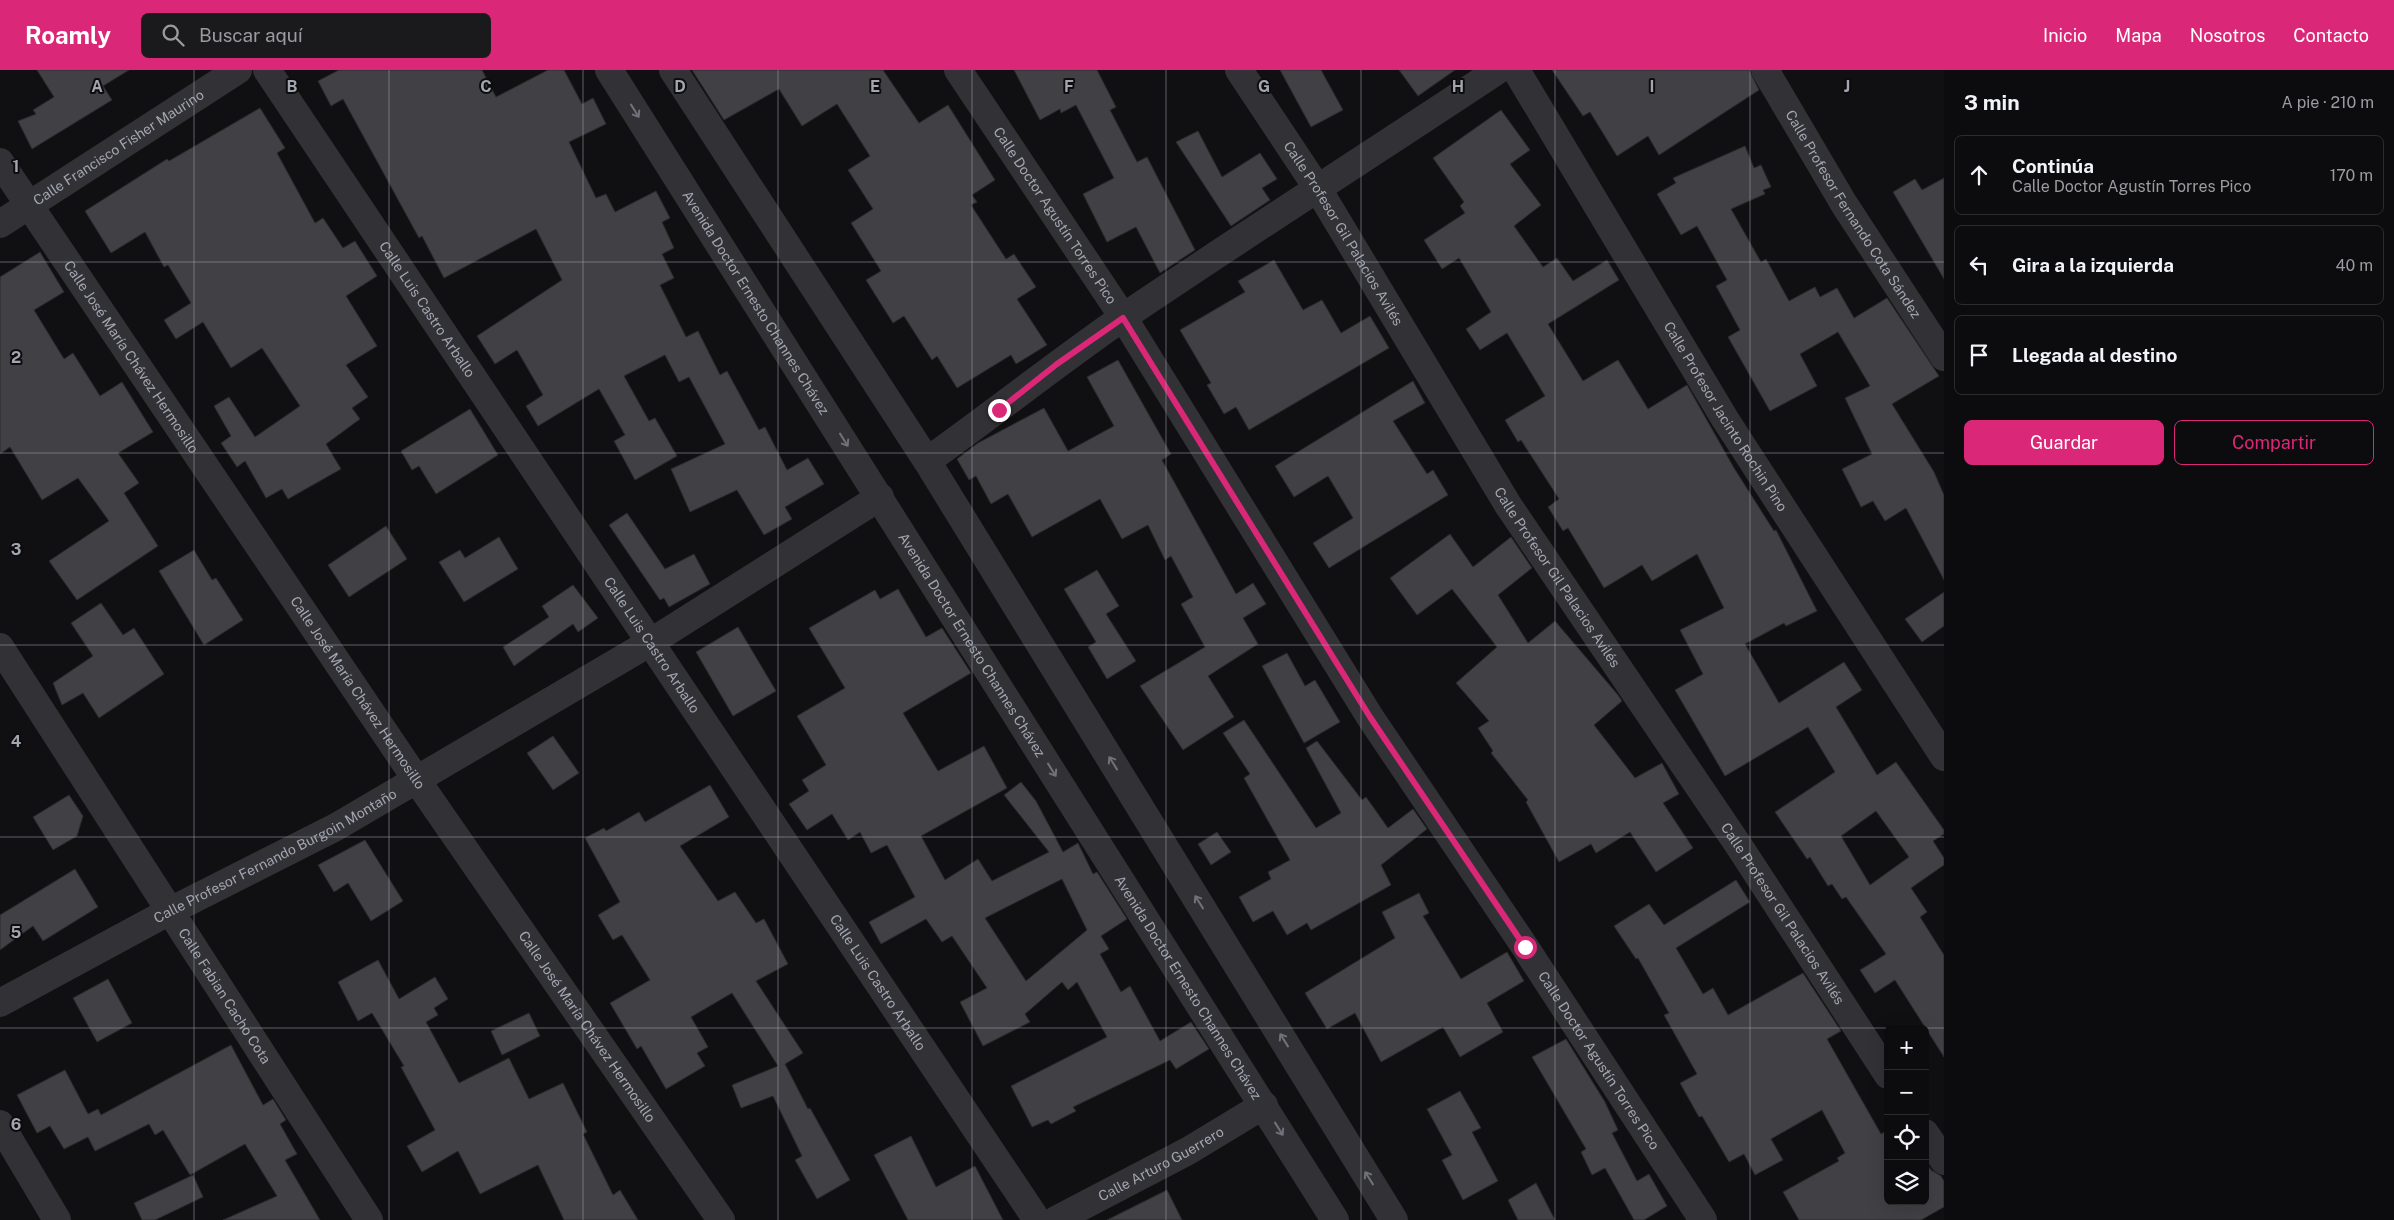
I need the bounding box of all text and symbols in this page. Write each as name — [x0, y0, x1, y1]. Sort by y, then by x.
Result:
search box — [141, 13, 491, 58]
text: Roamly — [25, 21, 111, 49]
icon: search — [159, 21, 187, 49]
text: Buscar aquí — [199, 24, 303, 46]
text: Inicio — [2043, 25, 2087, 46]
text: Mapa — [2115, 25, 2162, 46]
text: Nosotros — [2190, 25, 2265, 46]
text: Contacto — [2293, 25, 2369, 46]
text: A — [91, 77, 103, 96]
text: B — [287, 77, 298, 96]
text: C — [480, 77, 492, 96]
text: D — [674, 77, 686, 96]
text: E — [870, 77, 880, 96]
text: F — [1064, 77, 1074, 96]
text: G — [1258, 77, 1270, 96]
text: H — [1452, 77, 1464, 96]
text: I — [1650, 77, 1654, 96]
text: J — [1844, 77, 1850, 96]
street label: Calle Francisco Fisher Maurino — [30, 86, 207, 208]
text: 3 min — [1964, 90, 2020, 115]
text: A pie · 210 m — [2281, 93, 2374, 112]
one-way arrow — [630, 104, 640, 118]
street label: Calle Profesor Fernando Cota Sández — [1782, 107, 1925, 321]
street label: Calle Doctor Agustín Torres Pico — [990, 124, 1120, 307]
street label: Calle Profesor Gil Palacios Avilés — [1281, 138, 1406, 328]
text: Continúa — [2012, 155, 2094, 177]
text: 1 — [13, 157, 19, 176]
icon: ahead — [1965, 161, 1993, 189]
text: 170 m — [2330, 166, 2373, 185]
text: Calle Doctor Agustín Torres Pico — [2012, 177, 2251, 196]
street label: Avenida Doctor Ernesto Channes Chávez — [679, 187, 833, 418]
street label: Calle Luis Castro Arballo — [376, 238, 479, 380]
icon: left — [1965, 251, 1993, 279]
text: Gira a la izquierda — [2012, 254, 2174, 276]
text: 40 m — [2335, 256, 2373, 275]
street label: Calle José María Chávez Hermosillo — [61, 257, 202, 456]
street label: Calle Profesor Jacinto Rochin Pino — [1661, 319, 1791, 514]
icon: arrive — [1965, 341, 1993, 369]
text: Llegada al destino — [2012, 344, 2177, 366]
text: 2 — [11, 348, 21, 367]
route end — [988, 399, 1011, 422]
button: Guardar — [1964, 420, 2164, 465]
button: Compartir — [2174, 420, 2374, 465]
one-way arrow — [839, 433, 849, 447]
street label: Calle Profesor Gil Palacios Avilés — [1491, 484, 1624, 670]
street label: Avenida Doctor Ernesto Channes Chávez — [895, 530, 1049, 760]
text: 3 — [11, 540, 21, 559]
street label: Calle Luis Castro Arballo — [601, 574, 703, 716]
street label: Calle José María Chávez Hermosillo — [287, 593, 428, 792]
text: 4 — [11, 732, 22, 751]
one-way arrow — [1108, 757, 1118, 771]
one-way arrow — [1048, 763, 1058, 777]
street label: Calle Profesor Fernando Burgoin Montaño — [151, 785, 399, 926]
street label: Calle Profesor Gil Palacios Avilés — [1718, 820, 1848, 1007]
street label: Avenida Doctor Ernesto Channes Chávez — [1111, 872, 1265, 1103]
one-way arrow — [1193, 895, 1203, 909]
street label: Calle Luis Castro Arballo — [827, 911, 929, 1053]
text: 5 — [11, 923, 22, 942]
street label: Calle Fabian Cacho Cota — [175, 925, 274, 1067]
street label: Calle José María Chávez Hermosillo — [515, 928, 659, 1125]
route start — [1514, 936, 1537, 959]
street label: Calle Doctor Agustín Torres Pico — [1535, 968, 1663, 1153]
map controls — [1884, 1025, 1929, 1205]
button: + — [1884, 1025, 1929, 1070]
one-way arrow — [1278, 1033, 1289, 1047]
button: − — [1884, 1070, 1929, 1115]
text: 6 — [11, 1115, 21, 1134]
button: locate — [1884, 1115, 1929, 1160]
one-way arrow — [1275, 1122, 1285, 1136]
street label: Calle Arturo Guerrero — [1096, 1123, 1227, 1204]
button: layers — [1884, 1160, 1929, 1205]
one-way arrow — [1363, 1172, 1373, 1186]

